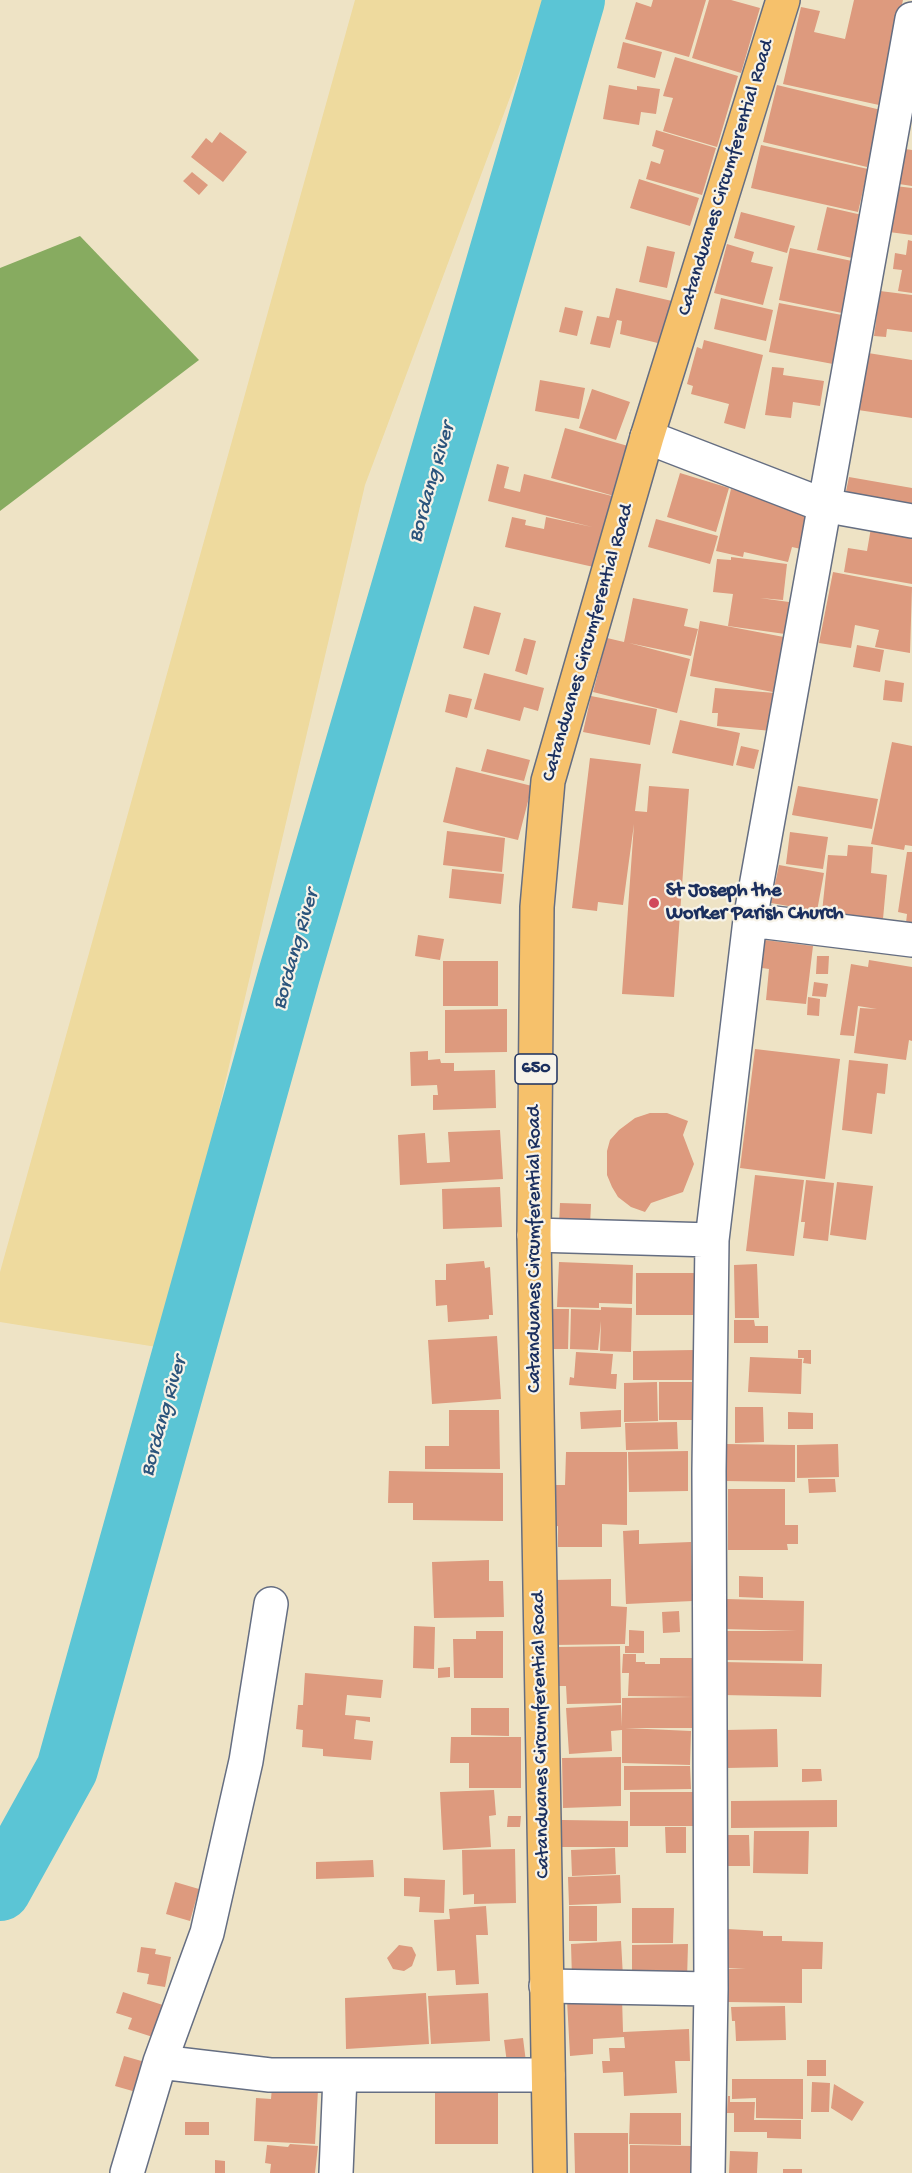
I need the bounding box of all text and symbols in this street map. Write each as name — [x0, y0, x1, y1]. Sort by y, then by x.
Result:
street label: Catanduanes Circumferential Road — [674, 37, 780, 319]
water label: Bordang River — [404, 420, 462, 546]
street label: Catanduanes Circumferential Road — [538, 502, 640, 784]
place label: St Joseph the Worker Parish Church — [666, 880, 844, 927]
water label: Bordang River — [268, 887, 326, 1013]
marker: St Joseph the Worker Parish Church — [647, 896, 661, 910]
road number: 650 — [515, 1054, 557, 1084]
street label: Catanduanes Circumferential Road — [524, 1105, 548, 1393]
water label: Bordang River — [136, 1354, 194, 1480]
street label: Catanduanes Circumferential Road — [527, 1591, 557, 1879]

